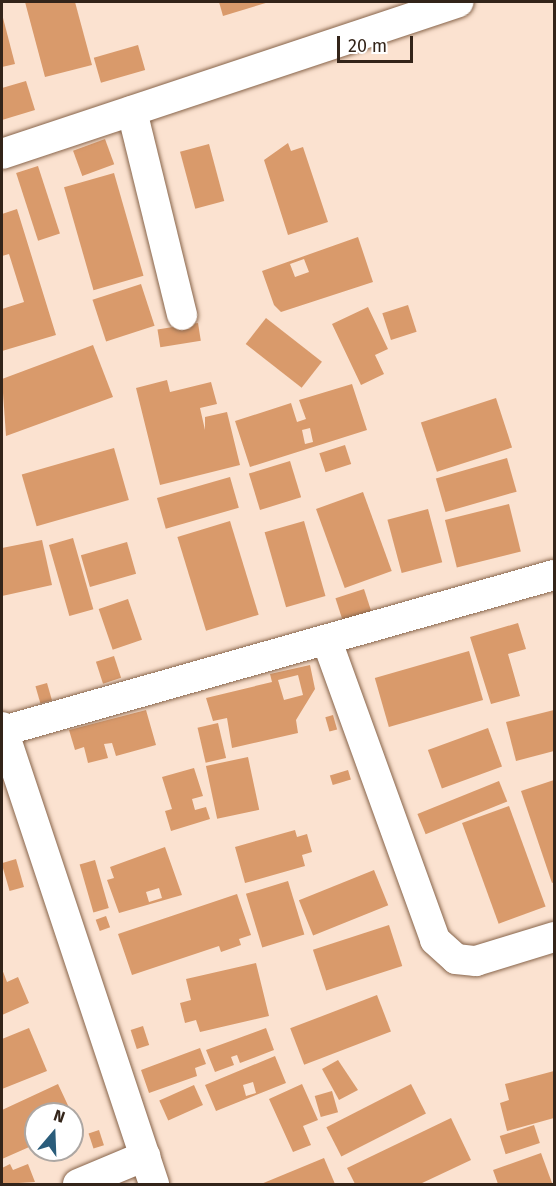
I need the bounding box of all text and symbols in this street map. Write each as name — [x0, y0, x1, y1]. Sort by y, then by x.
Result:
scale bar — [340, 24, 416, 62]
text: 20 m — [348, 35, 387, 57]
north arrow — [24, 1102, 84, 1162]
text: N — [51, 1106, 67, 1127]

